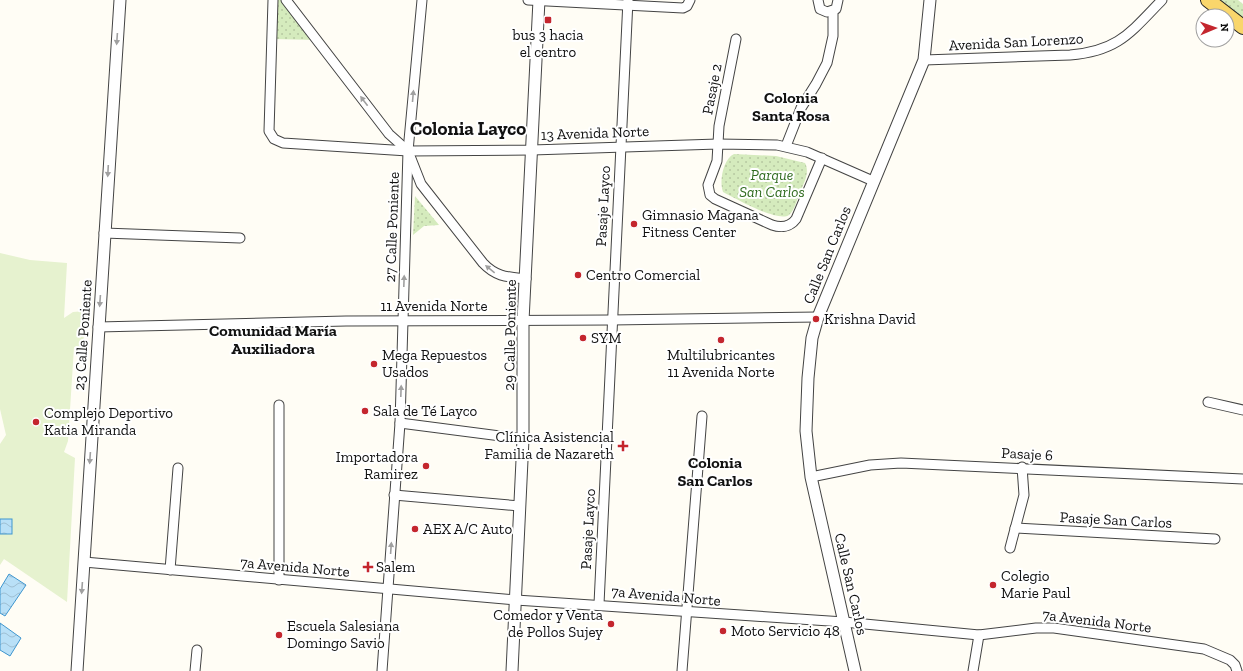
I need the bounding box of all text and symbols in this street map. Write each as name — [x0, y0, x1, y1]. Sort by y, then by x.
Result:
north arrow — [1195, 8, 1235, 48]
marker: bus 3 hacia el centro — [543, 15, 553, 25]
text: N — [1218, 23, 1231, 33]
place label: bus 3 hacia el centro — [511, 26, 584, 61]
street label: Avenida San Lorenzo — [948, 29, 1084, 55]
one-way arrow — [114, 33, 121, 45]
street label: Pasaje 2 — [698, 62, 726, 116]
district label: Colonia Santa Rosa — [752, 88, 830, 125]
one-way arrow — [410, 90, 417, 102]
one-way arrow — [360, 95, 368, 106]
district label: Colonia Layco — [410, 117, 526, 140]
street label: 13 Avenida Norte — [540, 122, 650, 144]
one-way arrow — [105, 165, 112, 177]
street label: Pasaje Layco — [592, 165, 614, 247]
park label: Parque San Carlos — [739, 166, 805, 201]
street label: 27 Calle Poniente — [381, 171, 403, 283]
street label: Calle San Carlos — [799, 203, 855, 307]
place label: Gimnasio Magana Fitness Center — [642, 206, 759, 241]
marker: Gimnasio Magana Fitness Center — [629, 219, 639, 229]
one-way arrow — [484, 264, 495, 273]
place label: Centro Comercial — [586, 266, 700, 284]
marker: Centro Comercial — [573, 270, 583, 280]
one-way arrow — [401, 274, 407, 287]
street label: 23 Calle Poniente — [70, 279, 96, 391]
street label: 29 Calle Poniente — [500, 279, 520, 391]
one-way arrow — [97, 295, 104, 307]
street label: 11 Avenida Norte — [381, 297, 488, 315]
place label: Krishna David — [824, 310, 917, 328]
marker: Krishna David — [811, 314, 821, 324]
district label: Comunidad María Auxiliadora — [209, 321, 337, 358]
place label: SYM — [591, 329, 621, 347]
marker: SYM — [578, 333, 588, 343]
marker: Multilubricantes 11 Avenida Norte — [716, 335, 726, 345]
place label: Mega Repuestos Usados — [382, 346, 487, 381]
place label: Multilubricantes 11 Avenida Norte — [667, 346, 775, 381]
marker: Mega Repuestos Usados — [369, 359, 379, 369]
one-way arrow — [397, 385, 404, 397]
place label: Sala de Té Layco — [373, 402, 478, 420]
place label: Complejo Deportivo Katia Miranda — [44, 404, 173, 439]
marker: Sala de Té Layco — [360, 406, 370, 416]
marker: Complejo Deportivo Katia Miranda — [31, 417, 41, 427]
place label: Clínica Asistencial Familia de Nazareth — [484, 428, 615, 463]
marker: Clínica Asistencial Familia de Nazareth — [617, 440, 629, 452]
street label: Pasaje 6 — [1001, 444, 1053, 464]
place label: Importadora Ramirez — [336, 448, 418, 483]
one-way arrow — [87, 452, 94, 464]
district label: Colonia San Carlos — [677, 453, 753, 490]
marker: Importadora Ramirez — [421, 461, 431, 471]
street label: Pasaje Layco — [577, 488, 599, 570]
street label: Pasaje San Carlos — [1059, 508, 1173, 532]
place label: AEX A/C Auto — [423, 520, 512, 538]
marker: AEX A/C Auto — [410, 524, 420, 534]
street label: Calle San Carlos — [831, 531, 871, 637]
one-way arrow — [387, 542, 394, 554]
street label: 7a Avenida Norte — [240, 553, 350, 581]
place label: Salem — [376, 558, 415, 576]
marker: Salem — [363, 562, 373, 572]
place label: Colegio Marie Paul — [1001, 567, 1070, 602]
marker: Colegio Marie Paul — [988, 580, 998, 590]
one-way arrow — [79, 582, 86, 594]
street label: 7a Avenida Norte — [611, 582, 721, 610]
street label: 7a Avenida Norte — [1041, 605, 1153, 637]
place label: Comedor y Venta de Pollos Sujey — [493, 606, 603, 641]
place label: Escuela Salesiana Domingo Savio — [287, 617, 400, 652]
marker: Comedor y Venta de Pollos Sujey — [606, 619, 616, 629]
place label: Moto Servicio 48 — [731, 622, 840, 640]
marker: Moto Servicio 48 — [718, 626, 728, 636]
marker: Escuela Salesiana Domingo Savio — [274, 630, 284, 640]

